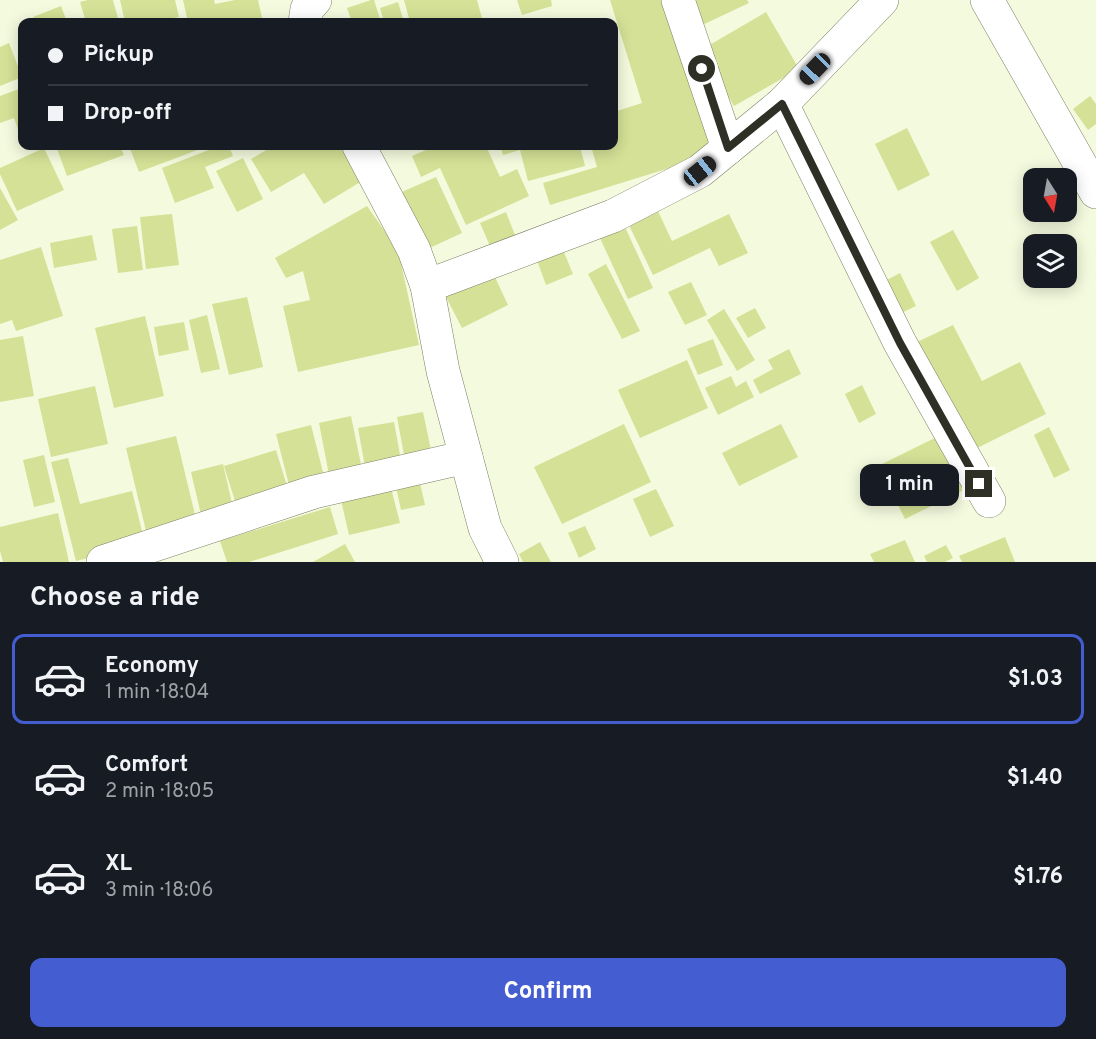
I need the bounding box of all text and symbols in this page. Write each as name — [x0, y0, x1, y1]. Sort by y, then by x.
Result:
text: Pickup — [84, 42, 154, 69]
car — [796, 50, 834, 88]
route start — [688, 55, 715, 82]
text: Drop-off — [84, 100, 171, 127]
car — [680, 153, 720, 189]
north arrow — [1023, 168, 1077, 222]
map controls — [1023, 168, 1077, 288]
button: layers — [1023, 234, 1077, 288]
callout: 1 min — [859, 463, 958, 505]
route end — [965, 470, 992, 497]
text: 1 min — [885, 472, 934, 498]
text: Choose a ride — [30, 581, 200, 615]
icon: car — [33, 652, 87, 706]
text: Economy — [105, 653, 199, 680]
text: $1.03 — [1008, 666, 1063, 693]
text: 1 min · 18:04 — [105, 680, 209, 706]
icon: car — [33, 751, 87, 805]
text: Comfort — [105, 752, 188, 779]
text: $1.40 — [1007, 765, 1063, 792]
text: 2 min · 18:05 — [105, 779, 214, 805]
icon: car — [33, 850, 87, 904]
text: XL — [105, 851, 132, 878]
text: $1.76 — [1013, 864, 1063, 891]
text: 3 min · 18:06 — [105, 878, 213, 904]
button: Confirm — [30, 958, 1066, 1027]

